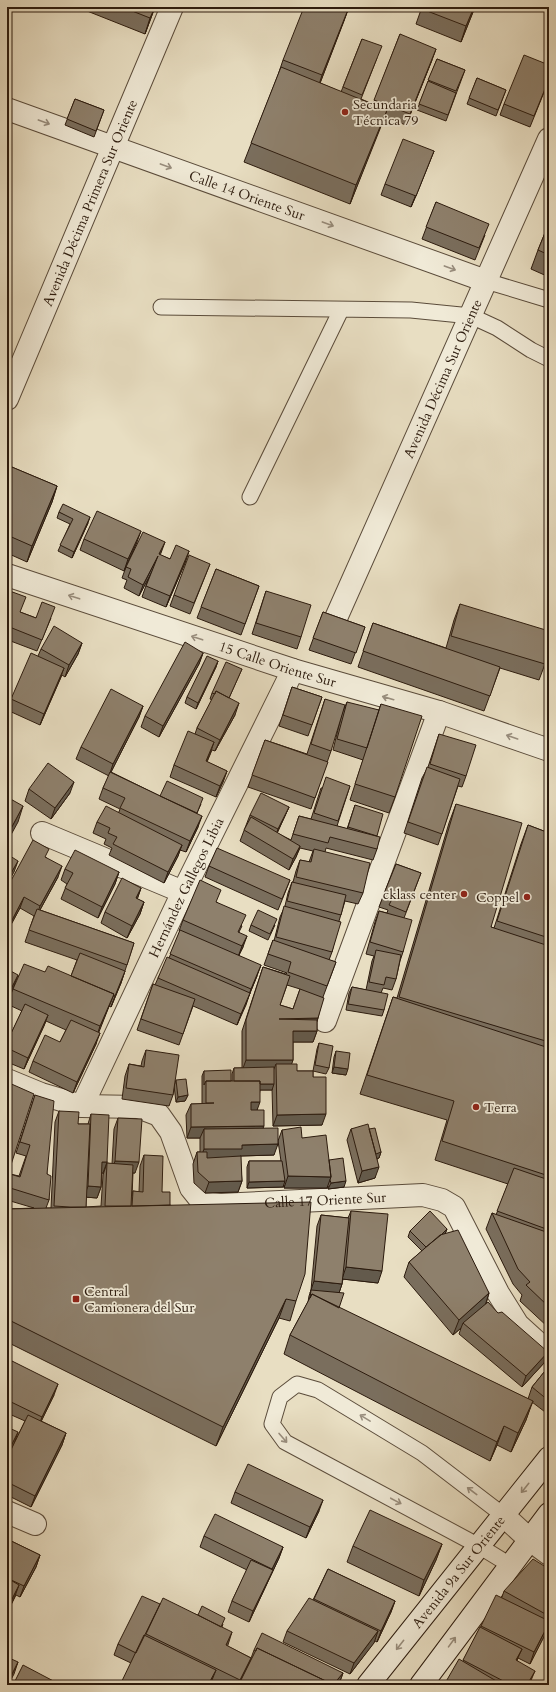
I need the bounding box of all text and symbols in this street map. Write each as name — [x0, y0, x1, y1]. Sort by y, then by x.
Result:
place label: Secundaria Técnica 79 — [353, 95, 418, 130]
street label: Avenida Décima Primera Sur Oriente — [38, 96, 142, 309]
marker: Secundaria Técnica 79 — [340, 107, 350, 117]
one-way arrow — [37, 119, 49, 127]
one-way arrow — [160, 163, 172, 171]
street label: Calle 14 Oriente Sur — [186, 166, 308, 225]
one-way arrow — [322, 221, 334, 229]
one-way arrow — [444, 265, 457, 272]
street label: Avenida Décima Sur Oriente — [399, 296, 486, 461]
one-way arrow — [68, 593, 81, 600]
one-way arrow — [192, 634, 204, 642]
street label: 15 Calle Oriente Sur — [217, 637, 339, 692]
one-way arrow — [382, 693, 395, 701]
one-way arrow — [506, 733, 519, 740]
street label: Hernández Gallegos Libia — [144, 814, 228, 961]
place label: cklass center — [383, 885, 457, 904]
place label: Coppel — [476, 888, 519, 907]
marker: cklass center — [459, 889, 469, 899]
marker: Coppel — [522, 892, 532, 902]
place label: Terra — [484, 1098, 517, 1117]
marker: Terra — [471, 1102, 481, 1112]
street label: Calle 17 Oriente Sur — [264, 1187, 388, 1212]
place label: Central Camionera del Sur — [84, 1282, 195, 1317]
marker: Central Camionera del Sur — [71, 1294, 81, 1304]
one-way arrow — [359, 1414, 371, 1422]
one-way arrow — [278, 1433, 287, 1443]
one-way arrow — [520, 1483, 529, 1494]
one-way arrow — [466, 1487, 477, 1496]
one-way arrow — [390, 1498, 402, 1506]
street label: Avenida 9a Sur Oriente — [407, 1511, 509, 1632]
one-way arrow — [448, 1637, 456, 1648]
one-way arrow — [396, 1639, 404, 1650]

